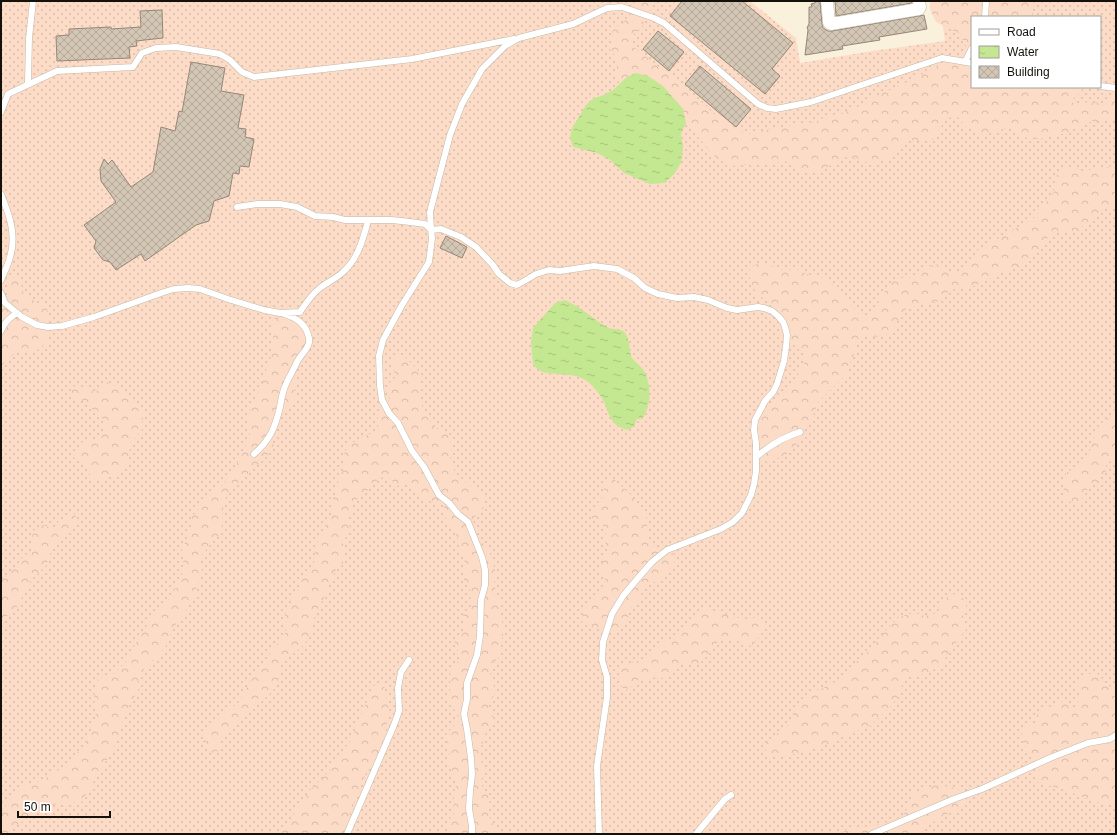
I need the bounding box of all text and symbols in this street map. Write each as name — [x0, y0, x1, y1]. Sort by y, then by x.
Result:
legend — [971, 16, 1101, 88]
text: Road — [1007, 25, 1036, 39]
text: Water — [1007, 45, 1039, 59]
text: Building — [1007, 65, 1050, 79]
scale bar — [18, 793, 110, 819]
text: 50 m — [24, 800, 51, 814]

